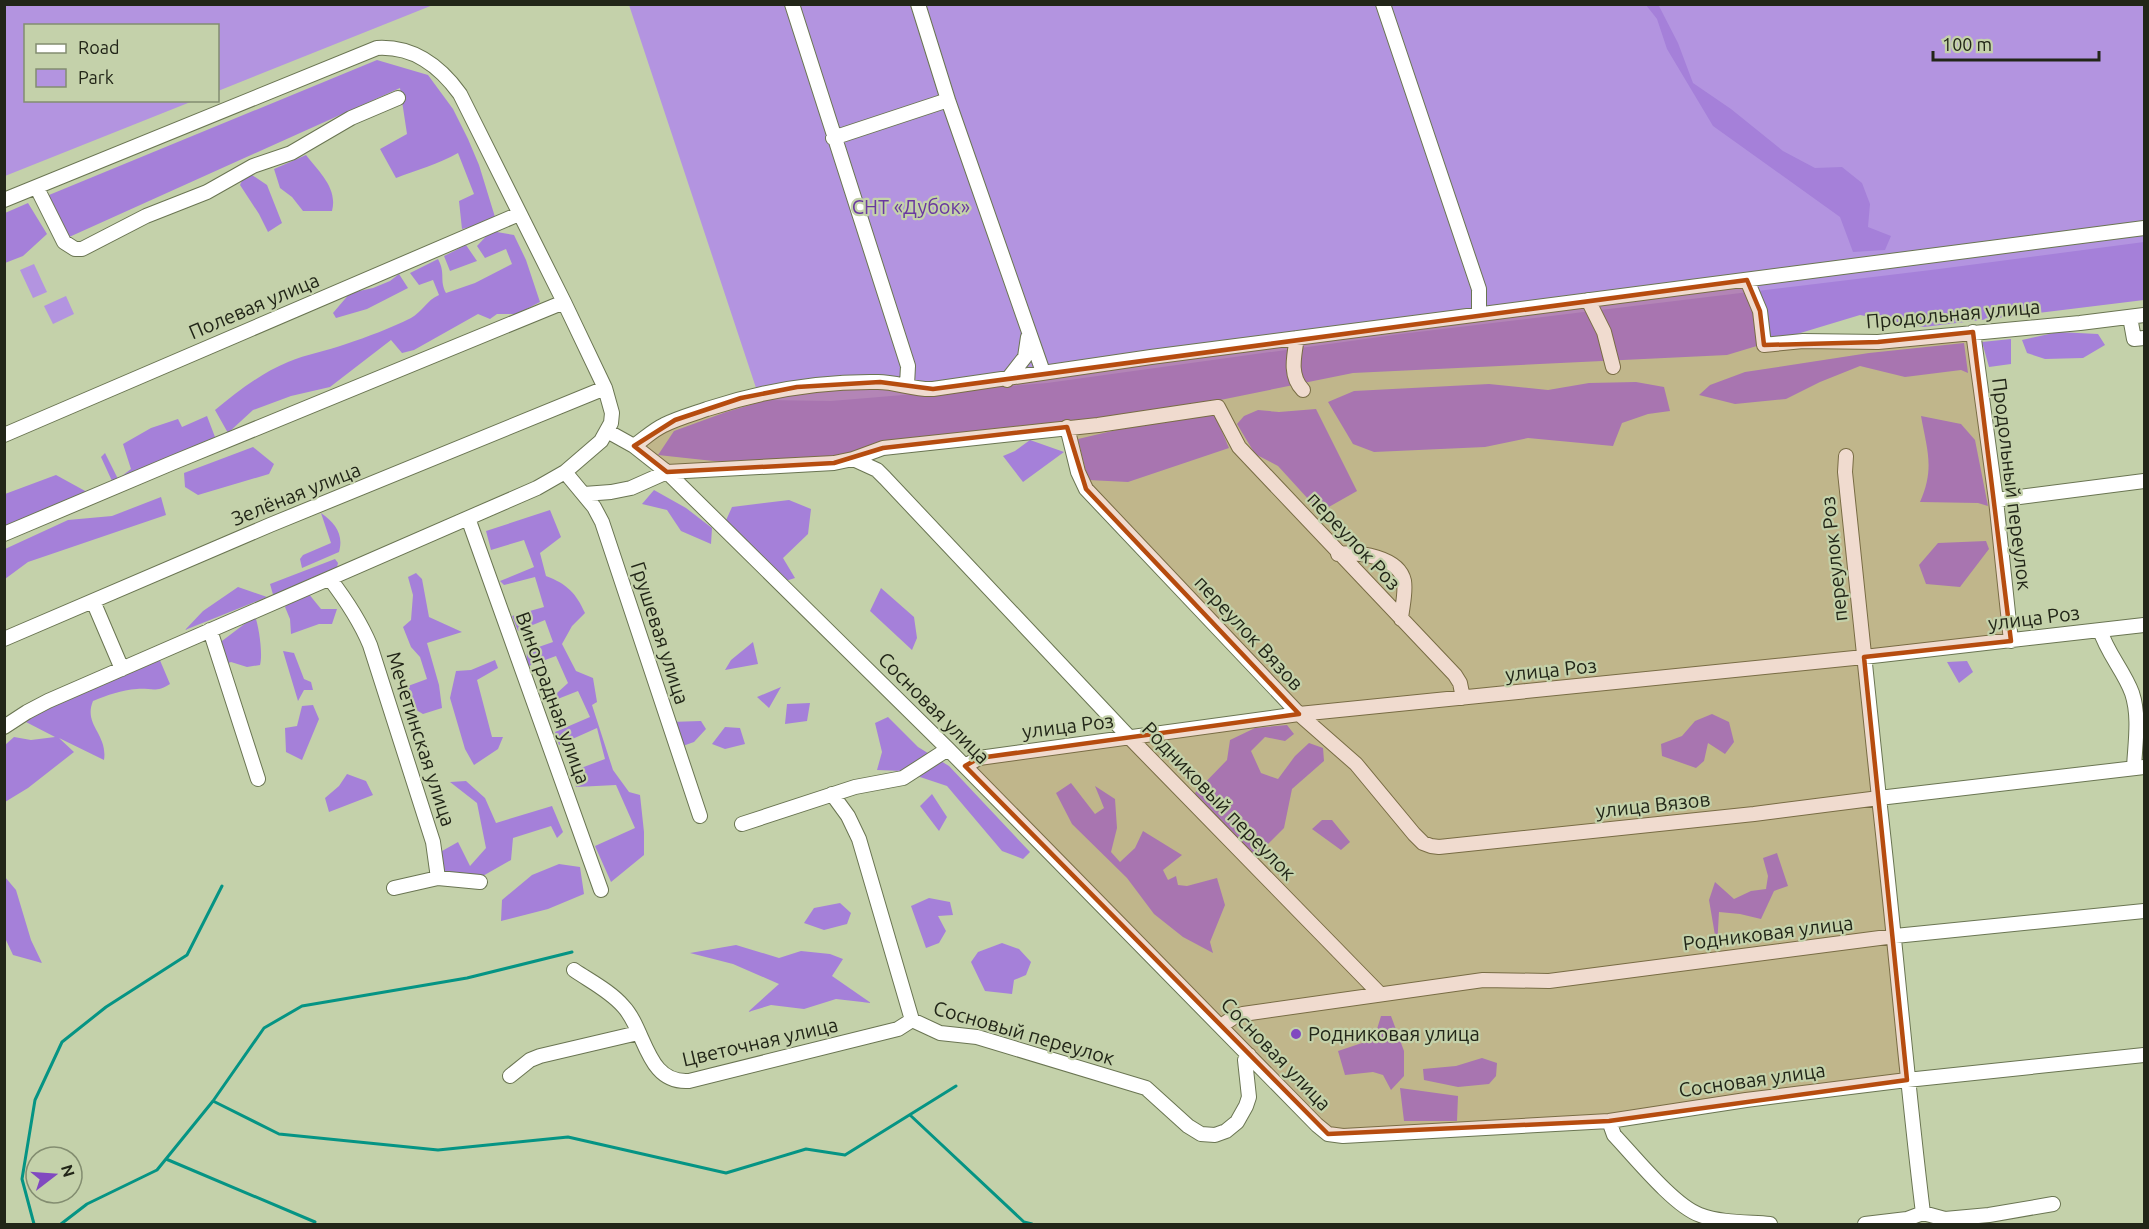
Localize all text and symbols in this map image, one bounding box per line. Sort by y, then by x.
legend [24,24,219,102]
scale bar [1933,24,2100,62]
text: 100 m [1942,34,1992,54]
text: Road [78,37,120,57]
text: Park [78,67,114,87]
park label: СНТ «Дубок» [852,195,970,218]
street label: Полевая улица [185,268,323,343]
street label: Продольная улица [1865,294,2041,333]
street label: Продольный переулок [1988,376,2037,592]
street label: Зелёная улица [228,457,364,530]
street label: переулок Роз [1303,487,1406,594]
street label: переулок Роз [1815,495,1852,623]
street label: Грушевая улица [627,559,694,707]
street label: переулок Вязов [1190,570,1308,695]
street label: улица Роз [1987,600,2081,635]
street label: Виноградная улица [512,609,595,787]
street label: Сосновая улица [874,647,995,768]
street label: Мечетинская улица [382,649,461,829]
street label: улица Роз [1504,653,1598,686]
street label: улица Роз [1021,708,1115,743]
street label: Родниковый переулок [1138,717,1301,884]
street label: улица Вязов [1595,787,1711,822]
street label: Родниковая улица [1681,911,1855,954]
street label: Сосновая улица [1217,992,1336,1115]
street label: Сосновый переулок [931,996,1117,1069]
street label: Цветочная улица [680,1012,840,1071]
place label: Родниковая улица [1308,1022,1480,1045]
marker: Родниковая улица [1289,1027,1303,1041]
street label: Сосновая улица [1677,1058,1827,1101]
north arrow [24,1145,84,1205]
text: N [58,1162,79,1179]

